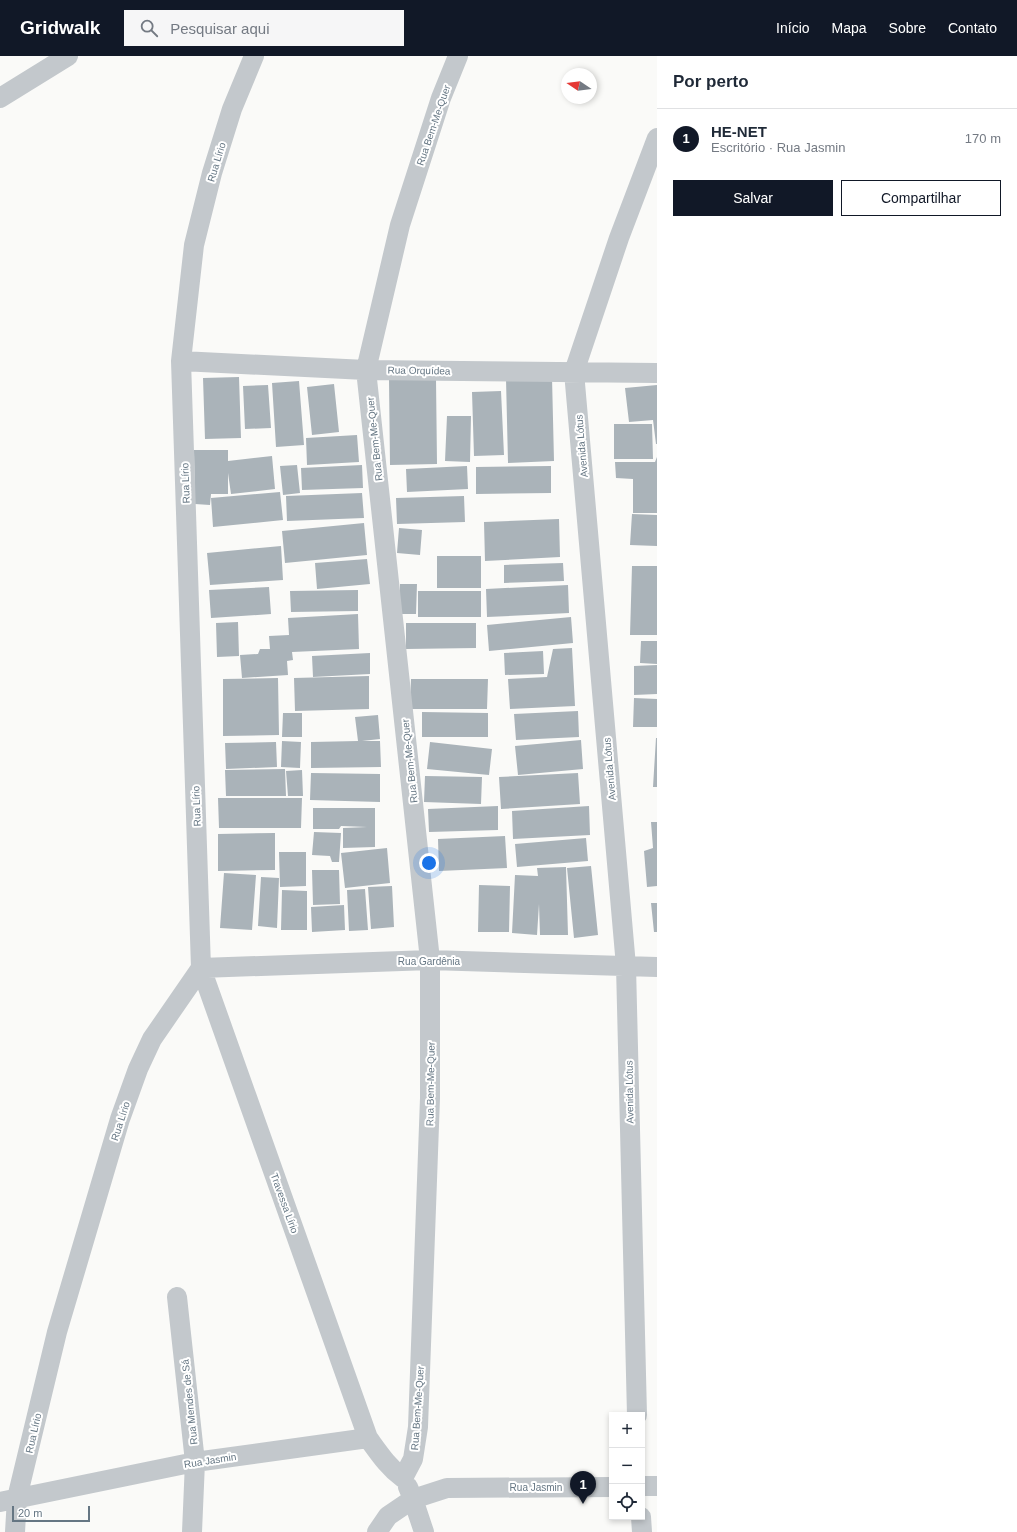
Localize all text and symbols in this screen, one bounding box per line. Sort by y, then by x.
search box [124,10,404,46]
text: Gridwalk [20,17,100,38]
icon: search [138,17,160,39]
text: Pesquisar aqui [170,20,269,37]
text: Início [776,20,810,36]
text: Mapa [832,20,867,36]
text: Sobre [889,20,926,36]
text: Contato [948,20,997,36]
north arrow [561,68,597,104]
text: Por perto [673,72,749,91]
street label: Rua Bem-Me-Quer [415,83,453,167]
text: HE-NET [711,123,767,140]
text: 1 [682,131,690,146]
text: 170 m [965,131,1001,146]
text: Escritório · Rua Jasmin [711,140,845,155]
street label: Rua Lírio [205,141,228,183]
button: Salvar [673,180,833,216]
button: Compartilhar [841,180,1001,216]
street label: Rua Orquídea [387,364,451,377]
street label: Rua Bem-Me-Quer [365,396,384,482]
street label: Avenida Lótus [573,414,590,478]
street label: Rua Lírio [179,462,192,503]
street label: Rua Bem-Me-Quer [400,718,419,804]
street label: Avenida Lótus [601,737,618,801]
street label: Rua Lírio [190,785,203,826]
your location [419,853,439,873]
street label: Rua Gardênia [398,956,461,967]
street label: Rua Bem-Me-Quer [424,1041,437,1126]
street label: Avenida Lótus [623,1060,636,1124]
street label: Rua Lírio [109,1100,132,1142]
street label: Travessa Lírio [269,1172,301,1235]
street label: Rua Mendes de Sá [180,1358,199,1445]
street label: Rua Bem-Me-Quer [409,1365,426,1451]
street label: Rua Lírio [24,1412,44,1454]
map controls [609,1412,645,1520]
button: + [609,1412,645,1448]
button: − [609,1448,645,1484]
street label: Rua Jasmin [183,1451,237,1470]
pin: 1 [570,1471,596,1504]
street label: Rua Jasmin [510,1482,562,1493]
button: locate [609,1484,645,1520]
scale bar [12,1504,90,1523]
text: 20 m [18,1507,42,1519]

